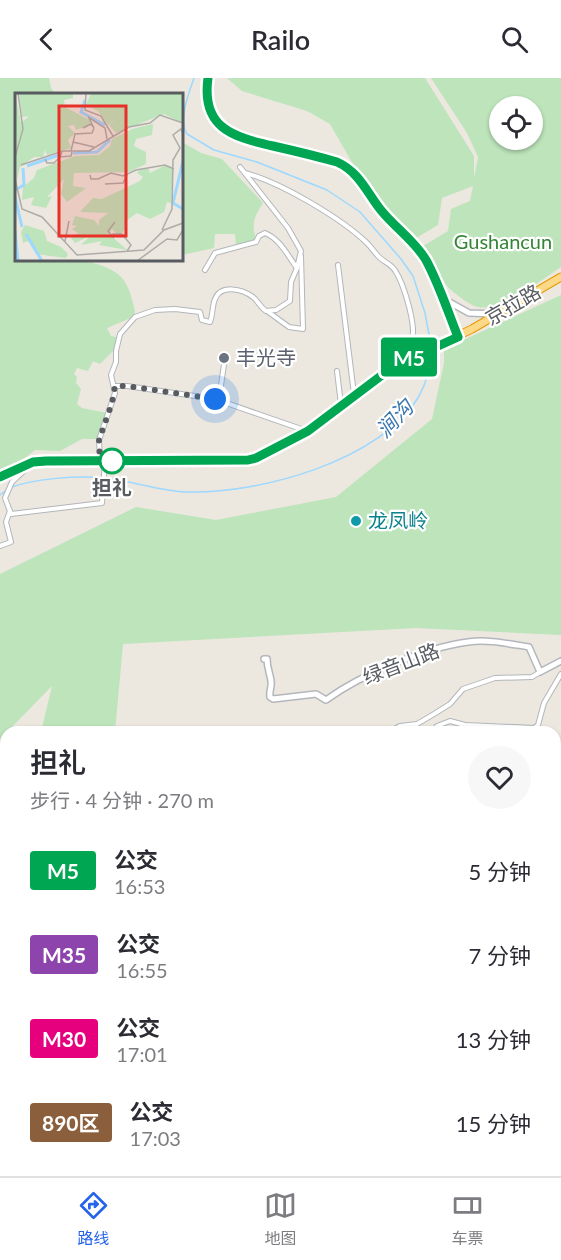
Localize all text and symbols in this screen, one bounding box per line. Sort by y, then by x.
icon: back [30,23,63,56]
text: Railo [251,23,310,56]
icon: search [498,23,531,56]
inset map [15,93,183,261]
map controls [489,96,543,150]
button: locate [489,96,543,150]
park label: Gushancun [454,229,552,253]
street label: 京拉路 [481,279,544,330]
line badge: M5 [382,338,436,376]
place label: 丰光寺 [236,345,296,369]
text: M5 [393,345,425,370]
marker: 丰光寺 [217,351,231,365]
your location [200,384,230,414]
water label: 涧沟 [370,393,419,442]
marker: 担礼 [99,448,125,474]
place label: 担礼 [92,475,132,499]
place label: 龙凤岭 [368,508,428,532]
marker: 龙凤岭 [349,514,363,528]
street label: 绿音山路 [359,638,442,689]
text: 担礼 [30,745,86,779]
button: heart [468,746,531,809]
text: 步行 · 4 分钟 · 270 m [30,788,214,812]
text: 公交 [114,846,158,873]
text: M5 [47,858,79,883]
text: 5 分钟 [469,858,531,885]
text: 16:53 [114,874,165,898]
text: 公交 [116,930,160,957]
text: M35 [42,942,86,967]
text: 7 分钟 [469,942,531,969]
text: 16:55 [116,958,168,982]
text: 公交 [116,1014,160,1041]
text: M30 [42,1026,86,1051]
text: 13 分钟 [456,1026,531,1053]
text: 17:01 [116,1042,168,1066]
text: 公交 [130,1098,174,1125]
text: 890区 [42,1110,100,1135]
text: 15 分钟 [456,1110,531,1137]
text: 17:03 [130,1126,181,1150]
tab: 路线 [77,1189,110,1249]
tab: 地图 [264,1189,297,1249]
tab: 车票 [451,1189,484,1249]

